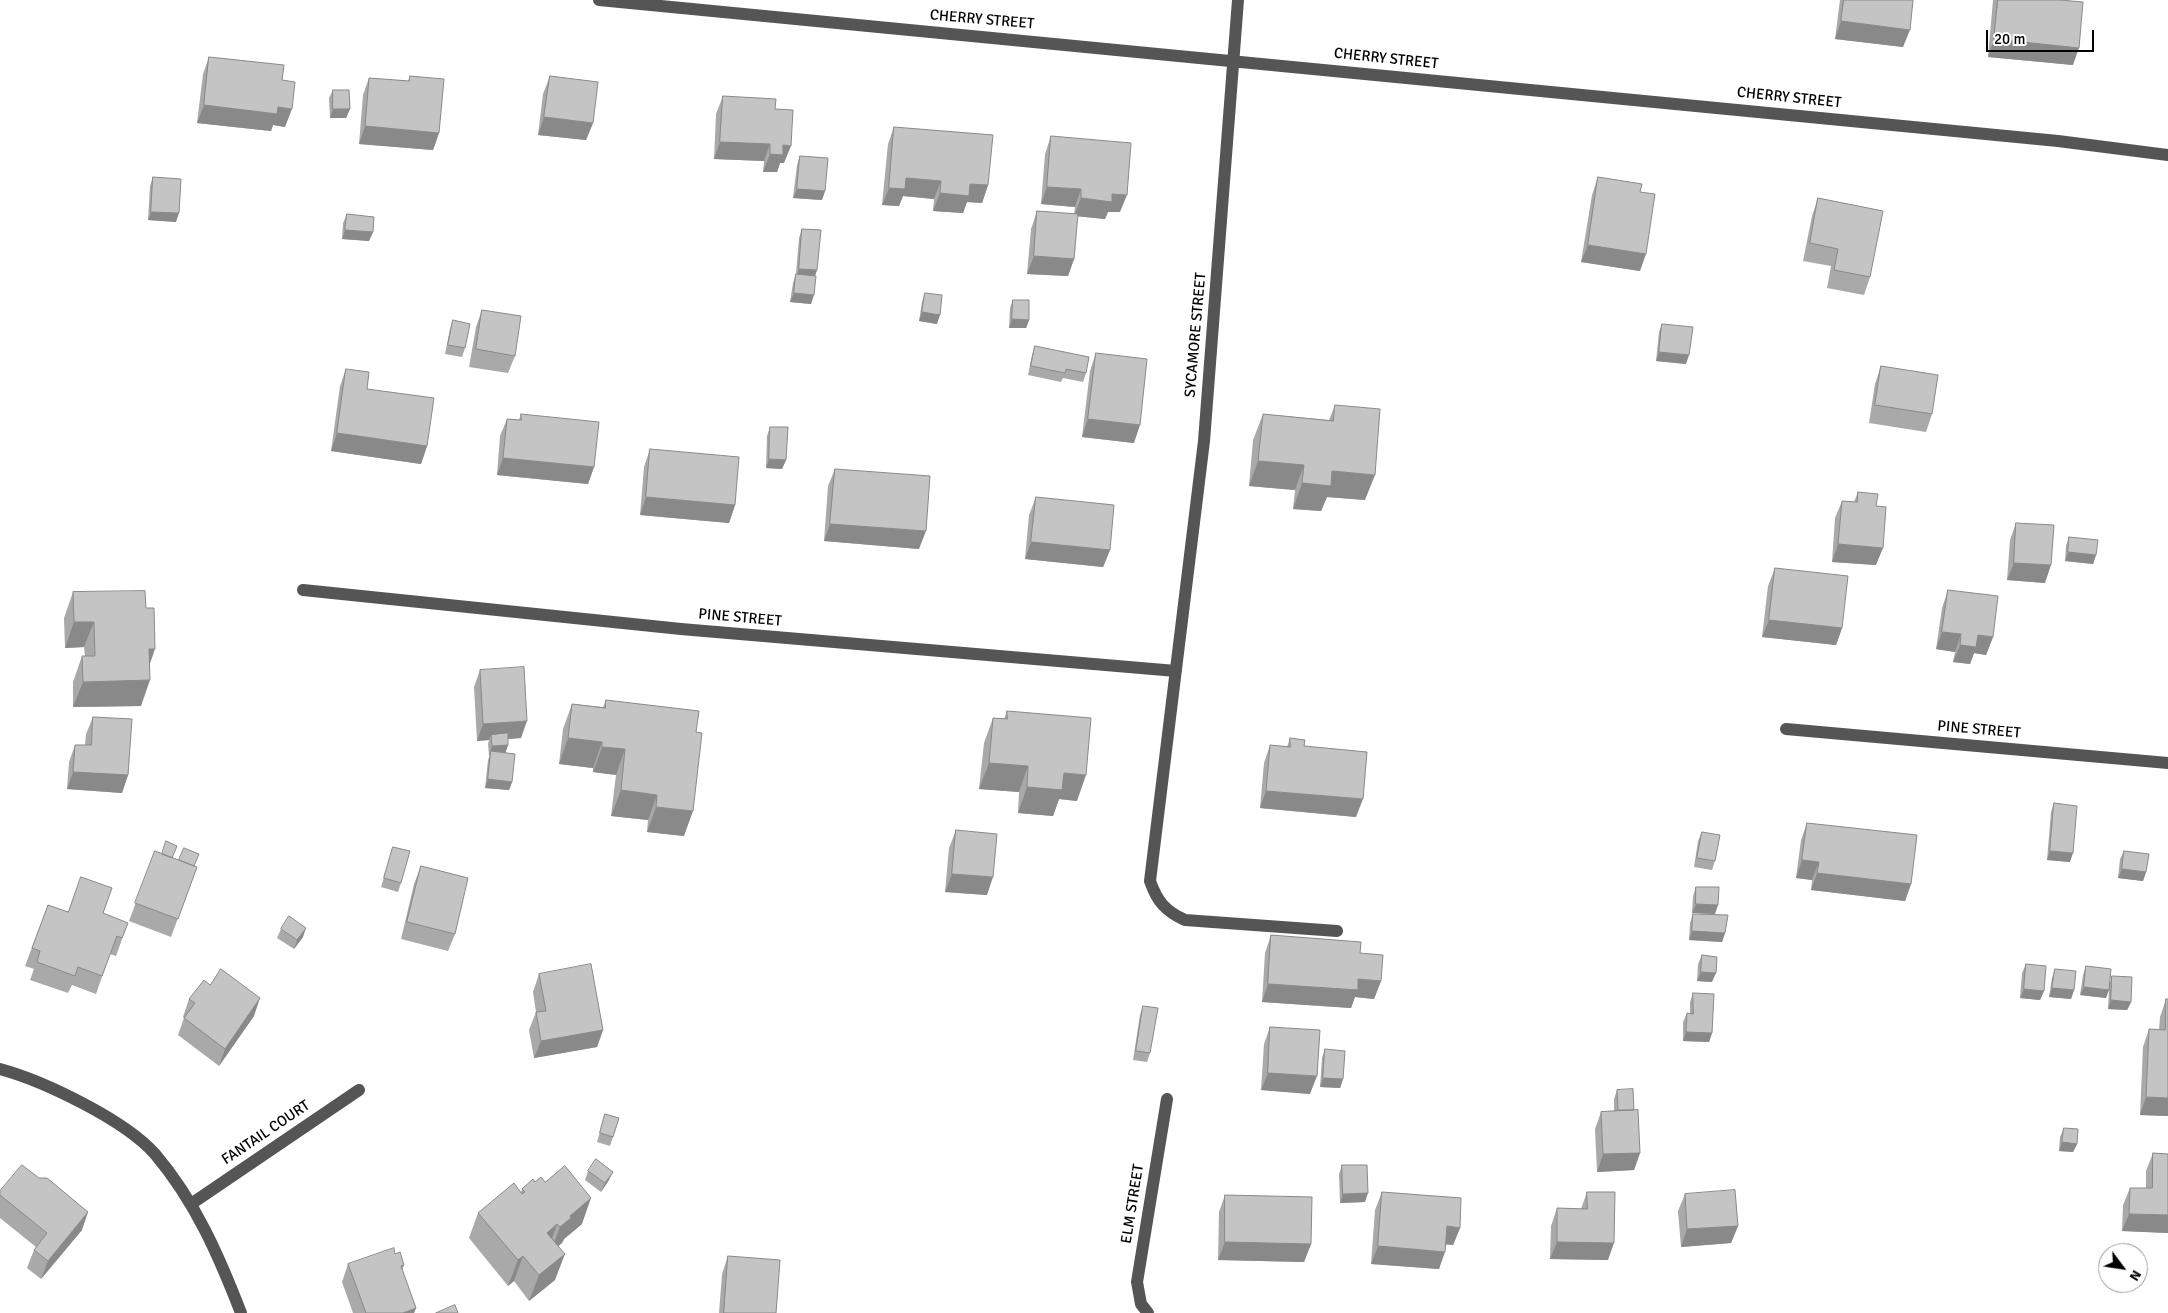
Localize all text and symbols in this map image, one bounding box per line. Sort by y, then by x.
street label: CHERRY STREET [929,6,1035,34]
scale bar [1988,20,2096,52]
text: 20 m [1994,30,2025,48]
street label: CHERRY STREET [1333,45,1439,73]
street label: CHERRY STREET [1736,84,1842,112]
street label: SYCAMORE STREET [1182,272,1210,398]
street label: PINE STREET [698,605,782,631]
street label: PINE STREET [1937,717,2021,743]
street label: FANTAIL COURT [219,1097,313,1169]
street label: ELM STREET [1118,1163,1148,1245]
north arrow [2098,1243,2148,1293]
text: N [2126,1267,2145,1284]

